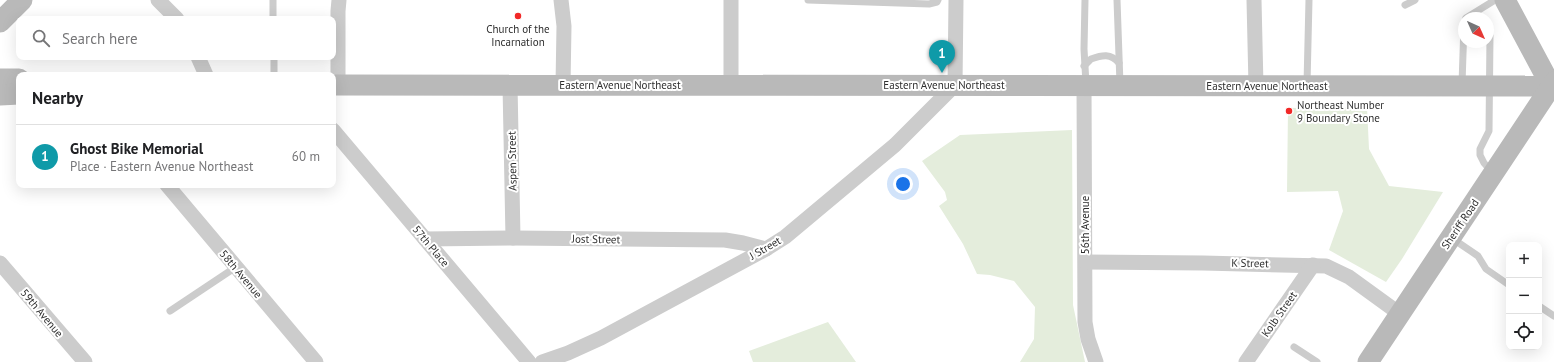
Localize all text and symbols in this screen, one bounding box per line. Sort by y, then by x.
marker: Church of the Incarnation [513,11,523,21]
north arrow [1458,12,1494,48]
search box [16,16,336,60]
place label: Church of the Incarnation [486,22,550,49]
icon: search [30,27,52,49]
text: Search here [62,29,138,48]
pin: 1 [929,40,955,73]
street label: Eastern Avenue Northeast [559,78,681,92]
street label: Eastern Avenue Northeast [883,78,1005,92]
street label: Eastern Avenue Northeast [1206,79,1328,93]
text: Nearby [32,87,83,109]
place label: Northeast Number 9 Boundary Stone [1297,98,1384,125]
marker: Northeast Number 9 Boundary Stone [1284,106,1294,116]
street label: Aspen Street [504,131,520,191]
text: Ghost Bike Memorial [70,139,203,158]
text: 1 [41,148,49,165]
text: 60 m [292,148,320,165]
text: Place · Eastern Avenue Northeast [70,158,253,175]
your location [893,174,913,194]
street label: 56th Avenue [1078,195,1092,254]
street label: Sheriff Road [1438,196,1482,252]
street label: 57th Place [410,223,453,270]
street label: Jost Street [571,232,621,246]
street label: J Street [746,233,784,263]
map controls [1506,242,1542,350]
button: + [1506,242,1542,278]
street label: 58th Avenue [217,247,265,301]
street label: K Street [1231,256,1269,270]
button: − [1506,278,1542,314]
street label: 59th Avenue [18,286,66,340]
street label: Kolb Street [1258,288,1300,339]
button: locate [1506,314,1542,350]

